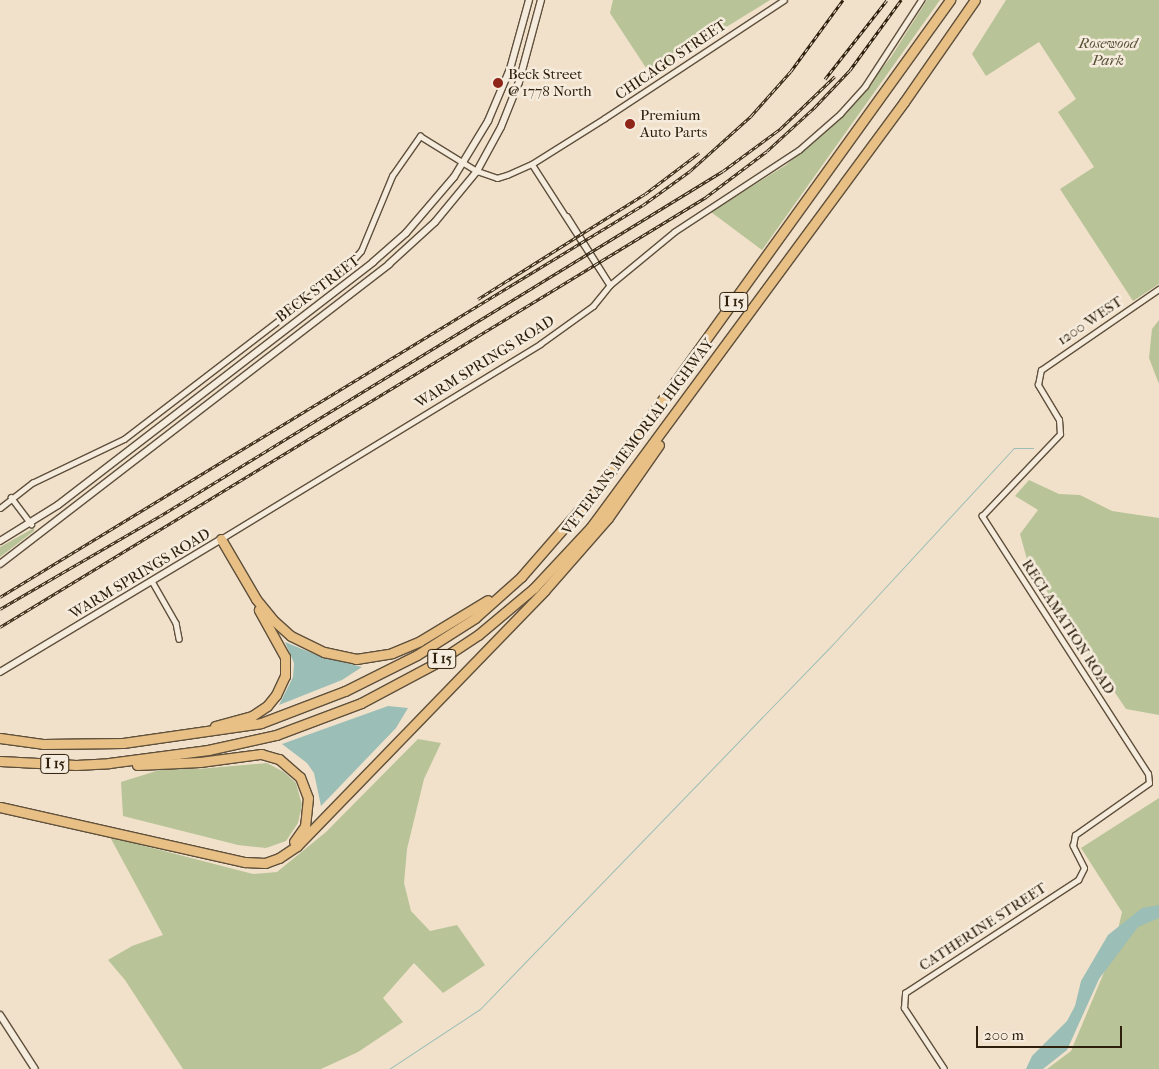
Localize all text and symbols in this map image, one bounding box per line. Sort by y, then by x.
street label: CHICAGO STREET [612,16,730,104]
park label: Rosewood Park [1079,34,1137,69]
place label: Beck Street @ 1778 North [508,65,592,100]
marker: Beck Street @ 1778 North [492,77,504,89]
place label: Premium Auto Parts [640,106,707,141]
marker: Premium Auto Parts [624,118,636,130]
street label: BECK STREET [273,252,363,326]
road number: I 15 [719,290,749,314]
street label: 1200 WEST [1054,293,1126,349]
street label: WARM SPRINGS ROAD [412,312,558,412]
street label: VETERANS MEMORIAL HIGHWAY [558,335,718,539]
street label: WARM SPRINGS ROAD [66,525,214,623]
street label: RECLAMATION ROAD [1018,556,1118,698]
road number: I 15 [427,648,457,671]
road number: I 15 [40,752,70,776]
street label: CATHERINE STREET [916,879,1050,975]
scale bar [979,1016,1125,1048]
text: 200 m [984,1026,1024,1044]

